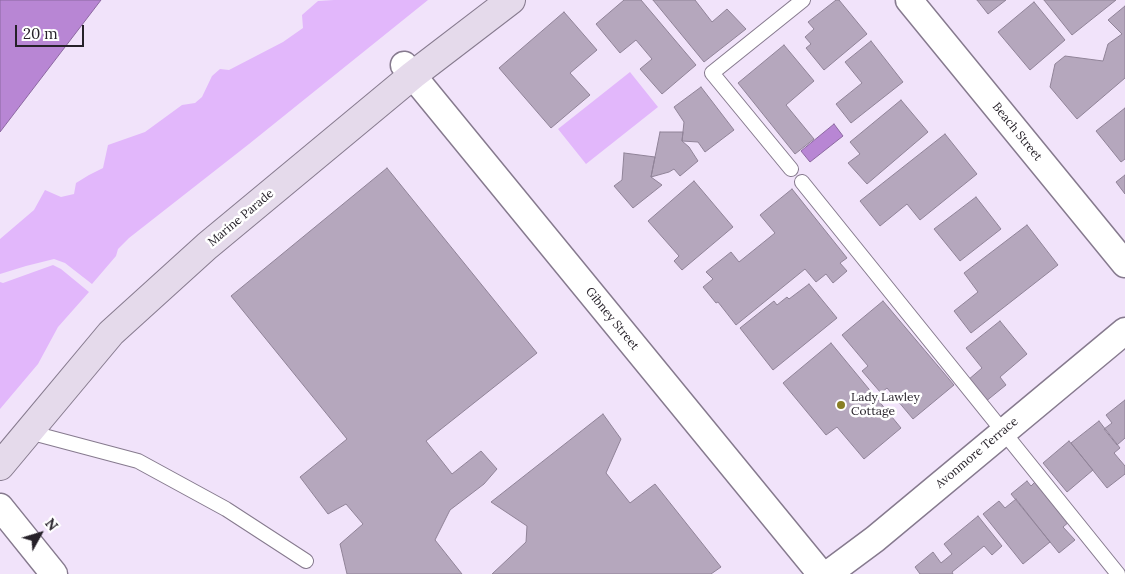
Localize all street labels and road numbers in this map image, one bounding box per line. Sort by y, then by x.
street label: Beach Street [989,100,1045,164]
street label: Marine Parade [205,186,277,250]
street label: Gibney Street [582,285,642,353]
street label: Avonmore Terrace [933,414,1021,492]

